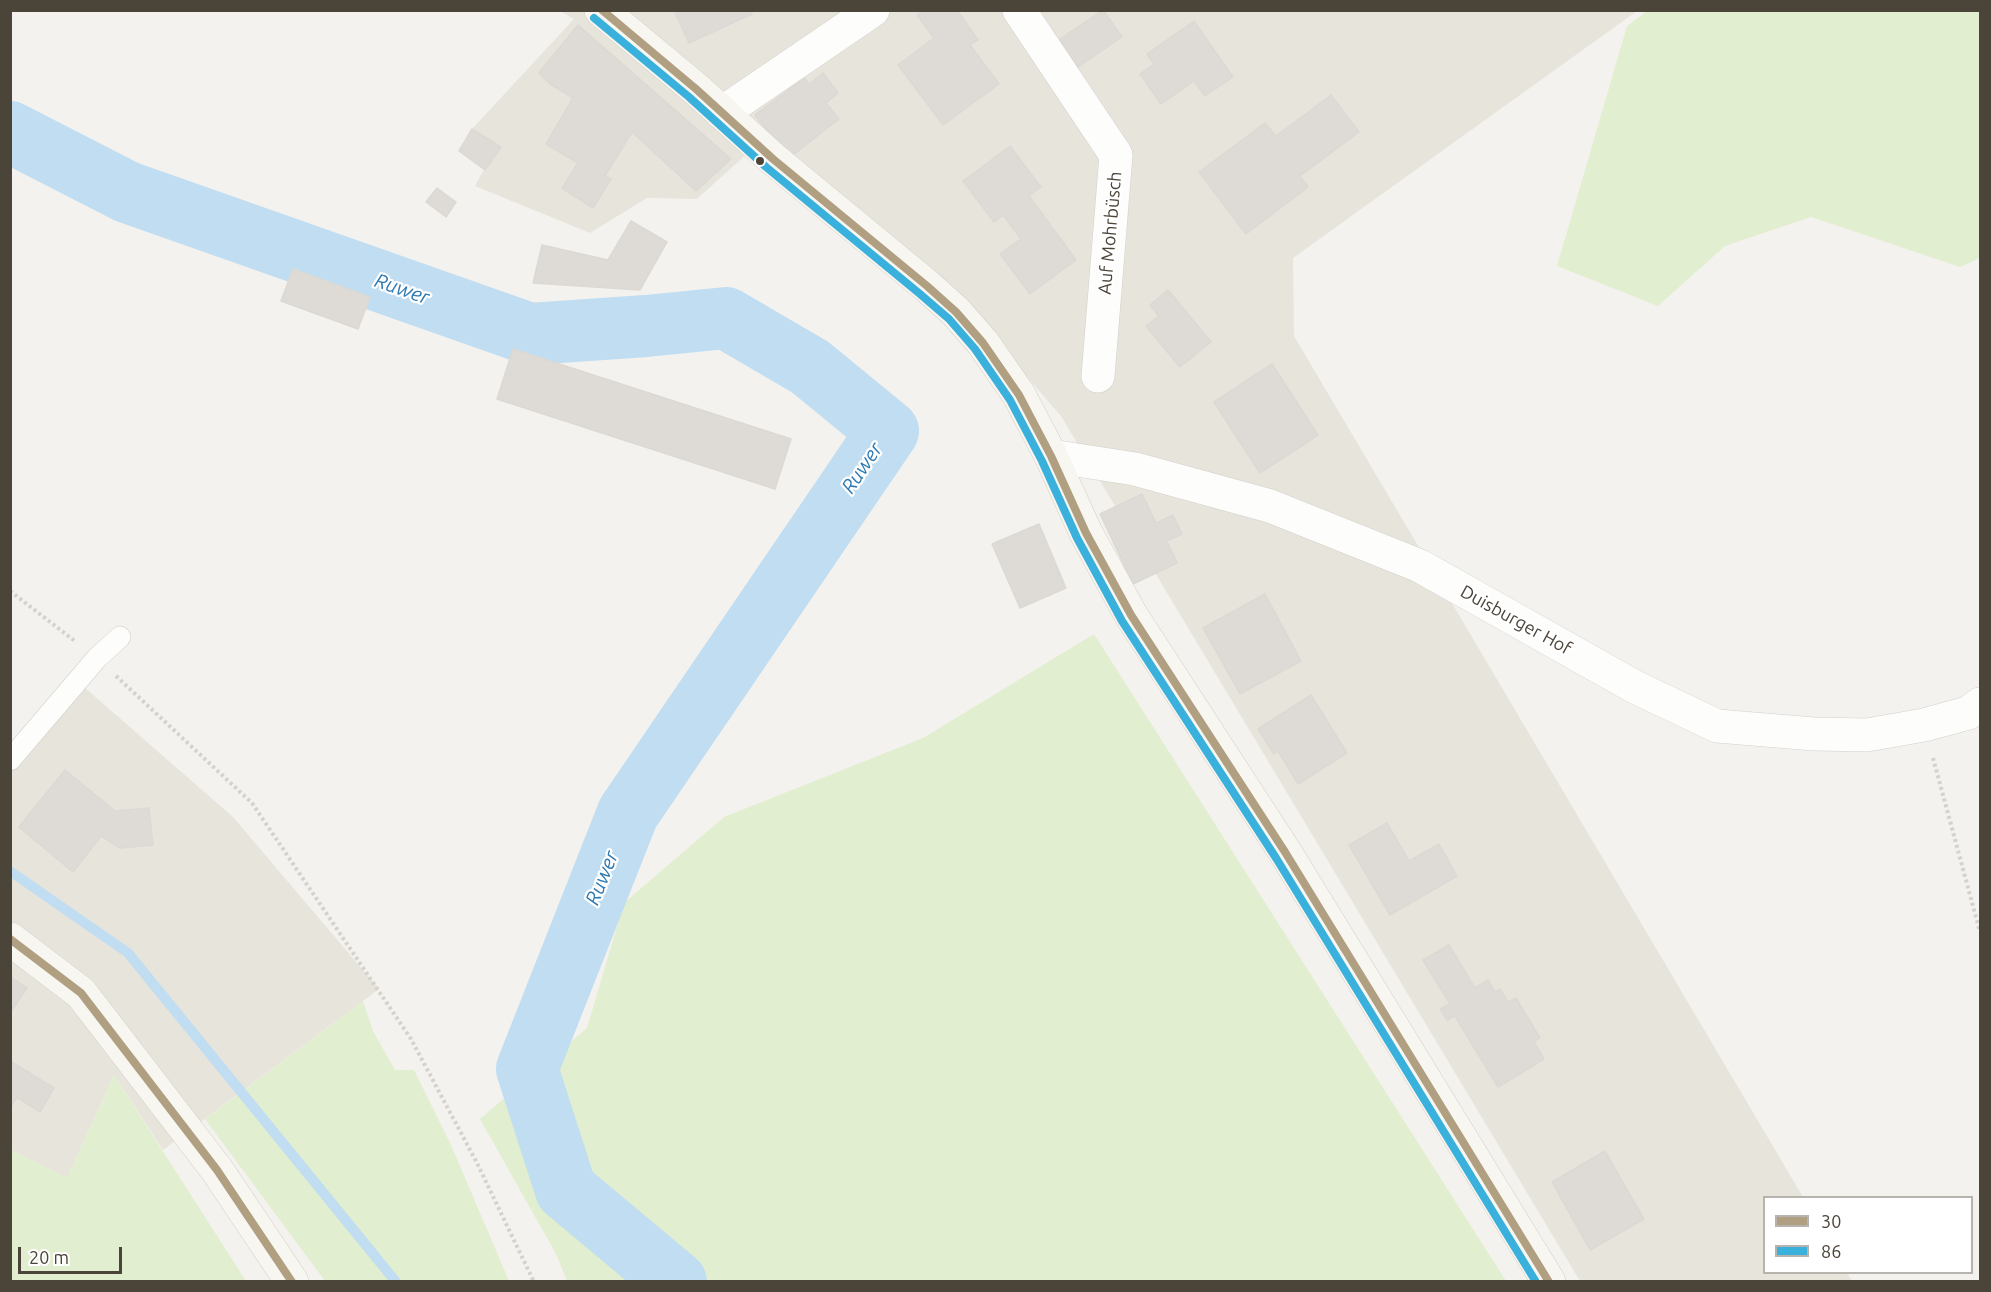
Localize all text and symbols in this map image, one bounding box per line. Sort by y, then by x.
unlabelled marker [754,155,766,167]
street label: Auf Mohrbüsch [1094,171,1126,295]
water label: Ruwer [371,268,433,310]
water label: Ruwer [836,438,888,498]
street label: Duisburger Hof [1457,581,1575,659]
water label: Ruwer [580,847,624,909]
legend [1763,1196,1973,1274]
text: 30 [1821,1211,1841,1231]
scale bar [21,1235,124,1273]
text: 86 [1821,1241,1841,1261]
text: 20 m [29,1247,69,1267]

